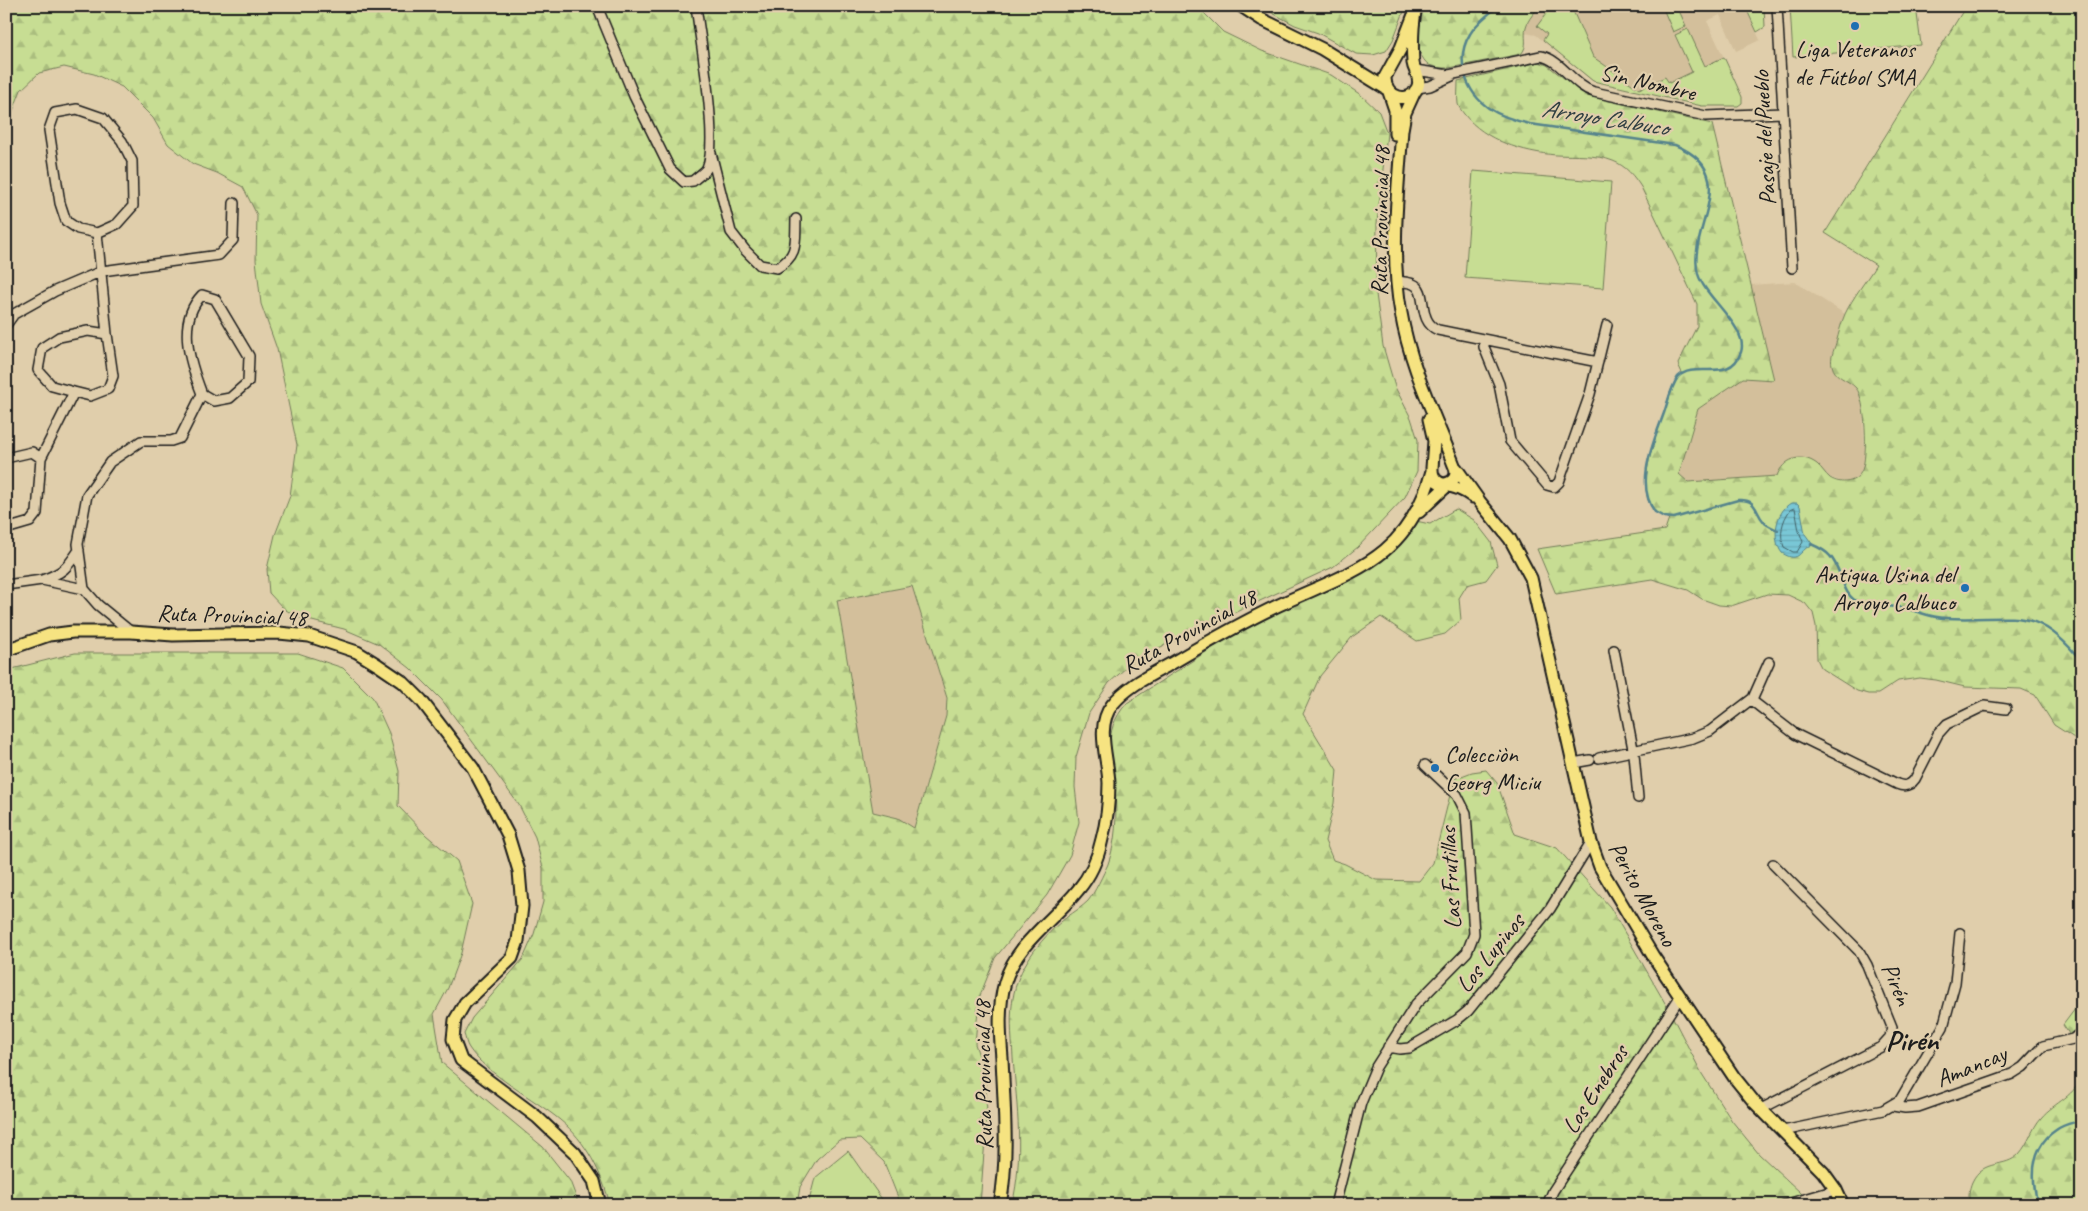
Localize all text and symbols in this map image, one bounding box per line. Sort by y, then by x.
marker: Liga Veteranos de Fútbol SMA [1849,20,1861,32]
place label: Liga Veteranos de Fútbol SMA [1795,34,1916,92]
street label: Sin Nombre [1597,56,1701,108]
street label: Pasaje del Pueblo [1745,68,1783,206]
water label: Arroyo Calbuco [1540,92,1674,144]
street label: Ruta Provincial 48 [1364,144,1396,296]
place label: Antigua Usina del Arroyo Calbuco [1815,559,1959,617]
street label: Ruta Provincial 48 [1116,580,1264,680]
marker: Antigua Usina del Arroyo Calbuco [1959,582,1971,594]
street label: Ruta Provincial 48 [157,597,310,633]
place label: Colecciòn Georg Miciu [1445,739,1542,797]
marker: Colecciòn Georg Miciu [1429,762,1441,774]
street label: Las Frutillas [1432,824,1468,930]
street label: Perito Moreno [1602,836,1685,953]
street label: Los Lupinos [1449,905,1533,999]
street label: Pirén [1875,958,1920,1011]
street label: Ruta Provincial 48 [967,998,999,1150]
district label: Pirén [1886,1022,1940,1059]
street label: Los Enebros [1555,1037,1636,1139]
street label: Amancay [1931,1038,2012,1094]

